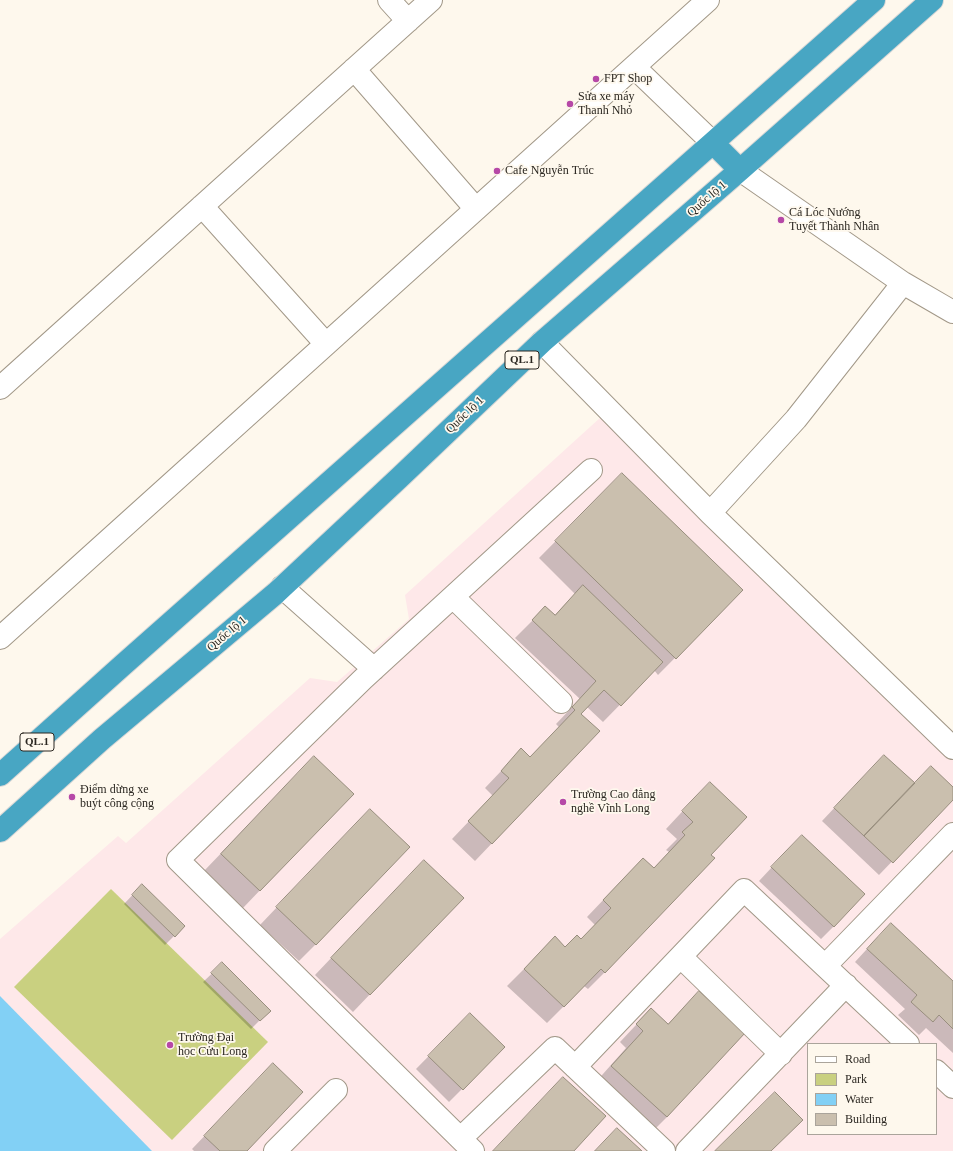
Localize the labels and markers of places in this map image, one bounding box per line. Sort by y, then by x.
place label: FPT Shop [604,72,652,86]
marker: FPT Shop [591,74,601,84]
place label: Sửa xe máy Thanh Nhỏ [578,90,634,118]
marker: Sửa xe máy Thanh Nhỏ [565,99,575,109]
place label: Cafe Nguyễn Trúc [505,164,594,178]
marker: Cafe Nguyễn Trúc [492,166,502,176]
place label: Cá Lóc Nướng Tuyết Thành Nhân [789,206,879,234]
marker: Cá Lóc Nướng Tuyết Thành Nhân [776,215,786,225]
place label: Điểm dừng xe buýt công cộng [80,783,154,811]
place label: Trường Cao đẳng nghề Vĩnh Long [571,788,655,816]
marker: Điểm dừng xe buýt công cộng [67,792,77,802]
marker: Trường Cao đẳng nghề Vĩnh Long [558,797,568,807]
place label: Trường Đại học Cửu Long [178,1031,247,1059]
marker: Trường Đại học Cửu Long [165,1040,175,1050]

